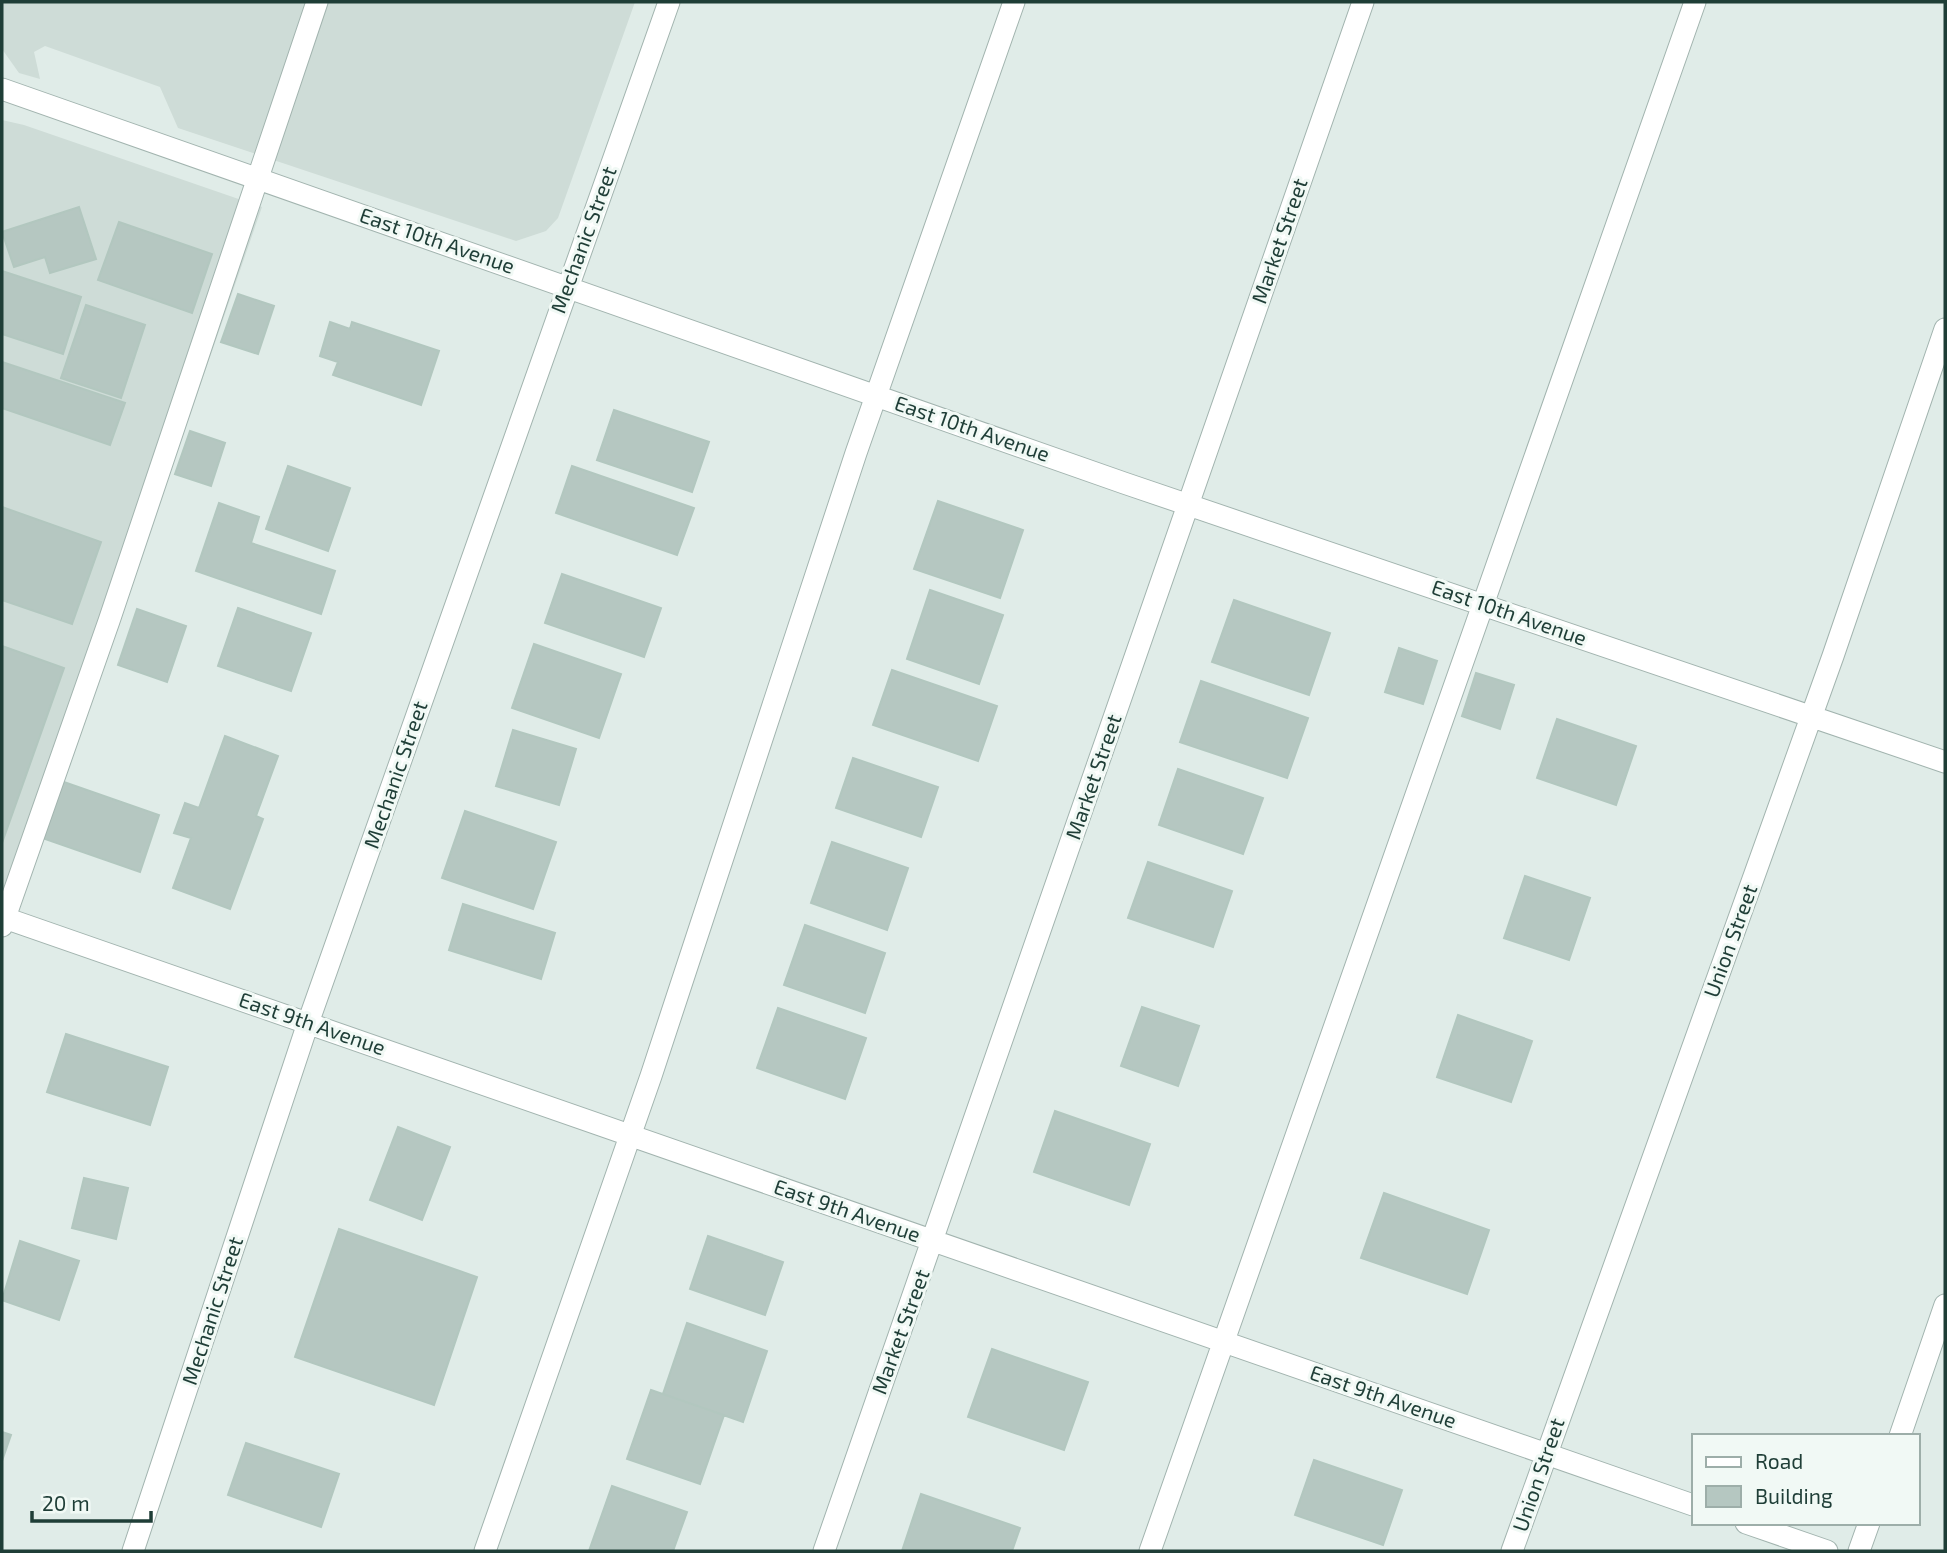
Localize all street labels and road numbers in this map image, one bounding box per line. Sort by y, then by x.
street label: Mechanic Street [544,163,621,316]
street label: Market Street [1245,174,1312,307]
street label: East 10th Avenue [357,201,518,278]
street label: East 10th Avenue [892,389,1053,466]
street label: East 10th Avenue [1429,573,1590,650]
street label: Mechanic Street [358,697,432,852]
street label: Market Street [1059,710,1126,843]
street label: Union Street [1698,880,1762,1000]
street label: East 9th Avenue [236,986,389,1059]
street label: East 9th Avenue [771,1173,924,1246]
street label: Mechanic Street [176,1233,247,1388]
street label: Market Street [865,1266,934,1397]
street label: East 9th Avenue [1307,1359,1460,1432]
street label: Union Street [1506,1414,1569,1535]

